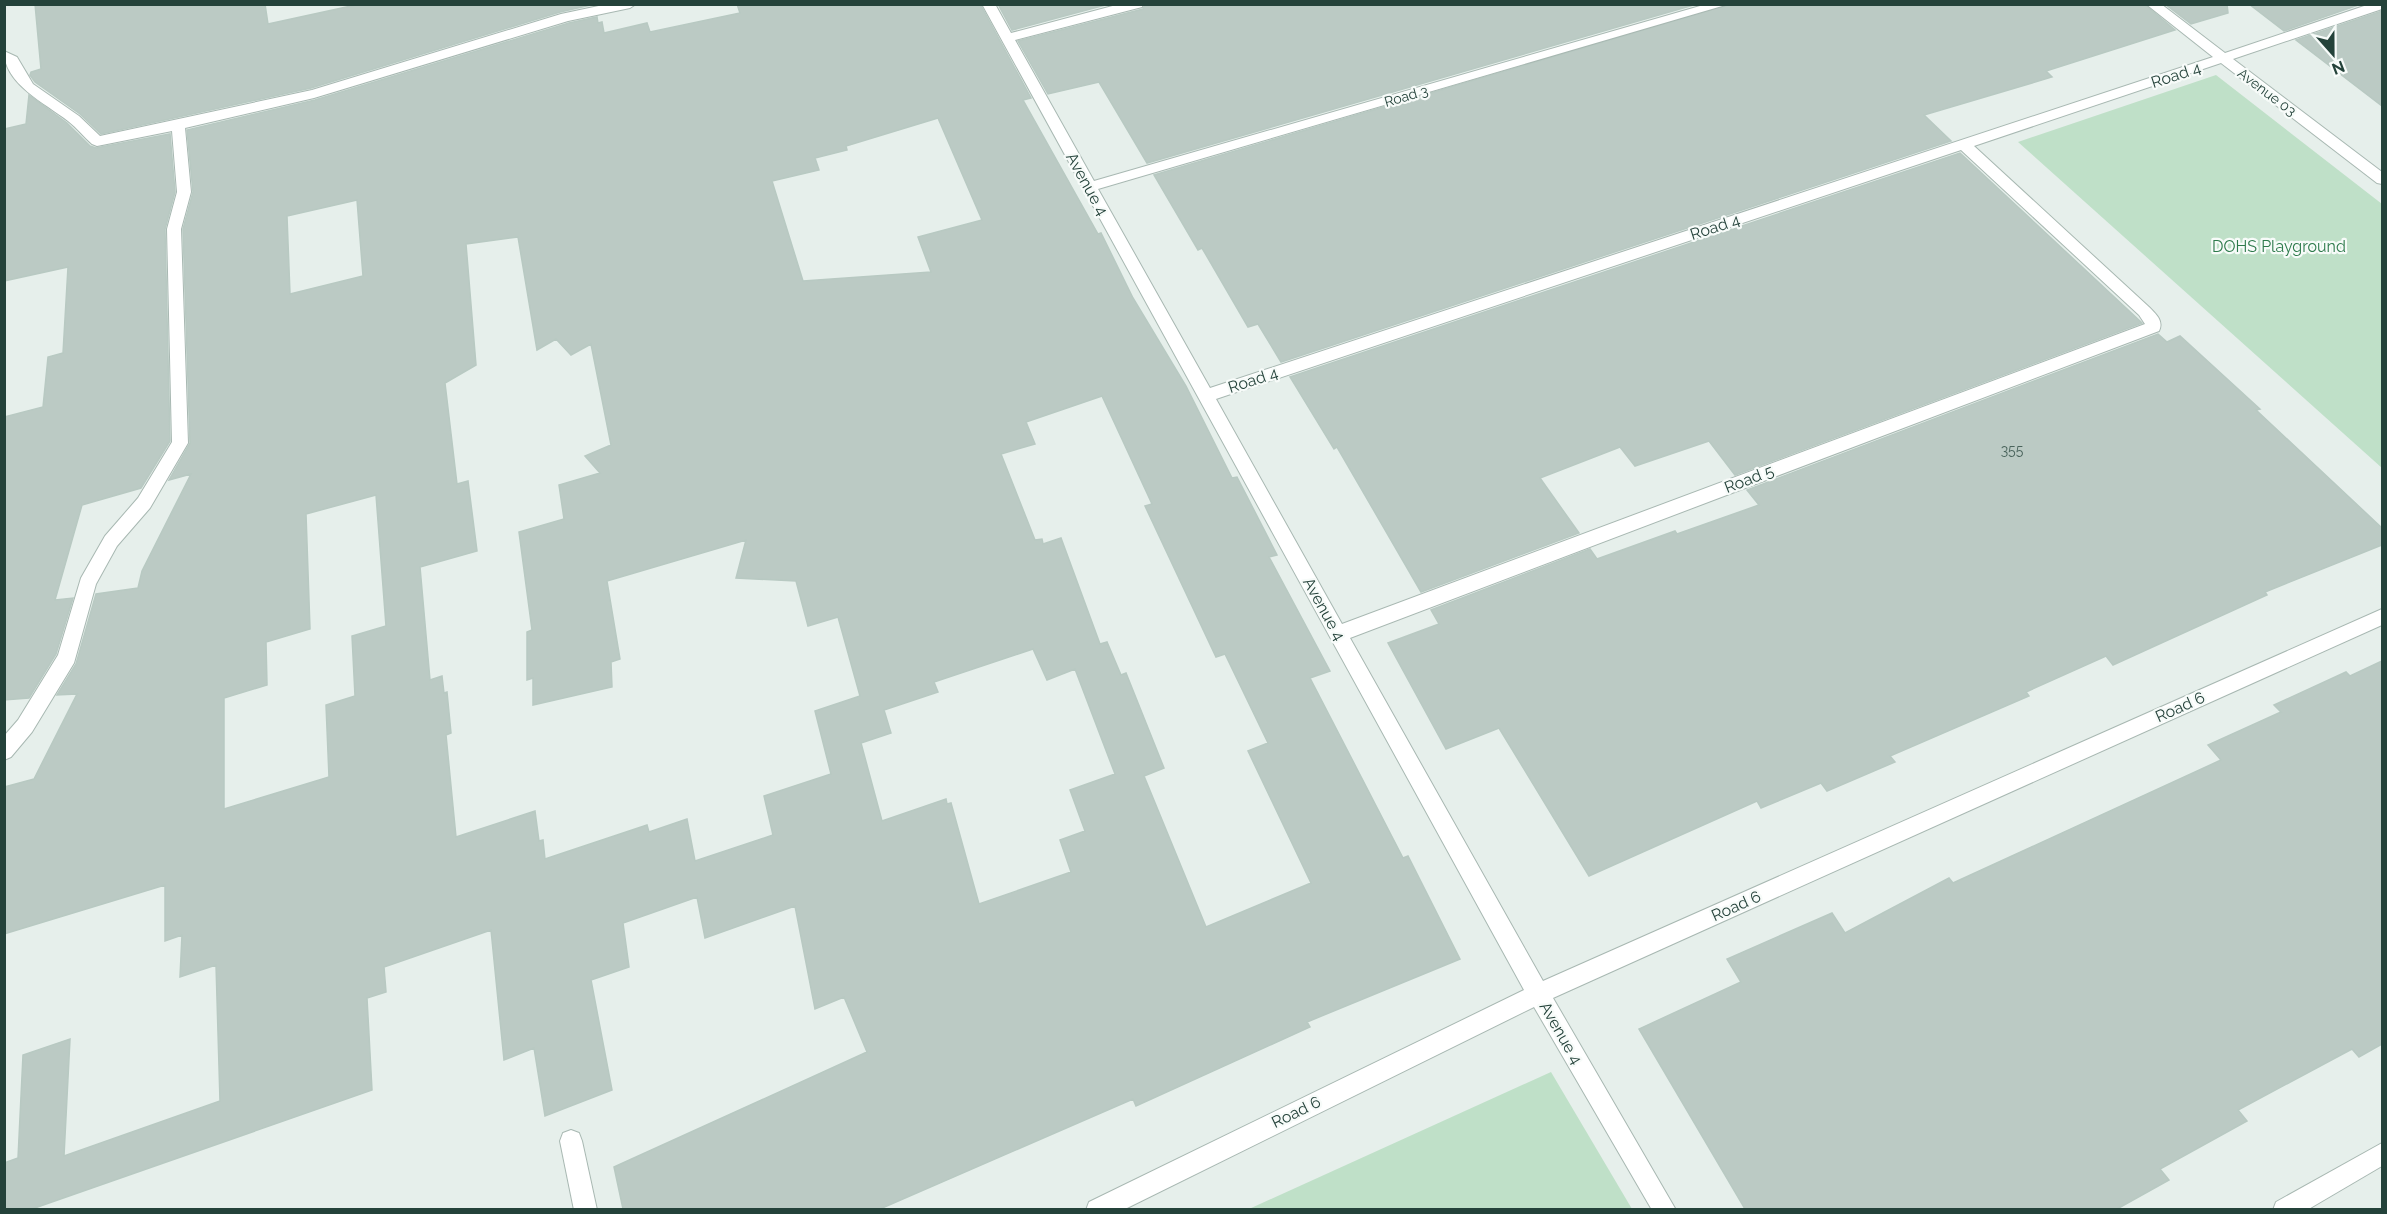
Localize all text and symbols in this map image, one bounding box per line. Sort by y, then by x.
north arrow [2303,24,2363,84]
text: N [2329,56,2347,79]
street label: Road 4 [2149,58,2204,92]
street label: Avenue 03 [2235,65,2299,119]
street label: Road 3 [1382,82,1430,110]
street label: Avenue 4 [1062,149,1112,219]
street label: Road 4 [1688,210,1743,244]
park label: DOHS Playground [2212,237,2346,256]
street label: Road 4 [1226,363,1281,397]
house number: 355 [2001,442,2024,458]
street label: Road 5 [1722,461,1777,497]
street label: Avenue 4 [1299,574,1349,644]
street label: Road 6 [2152,688,2208,726]
street label: Road 6 [1708,887,1764,925]
street label: Avenue 4 [1536,998,1587,1068]
street label: Road 6 [1268,1092,1324,1132]

